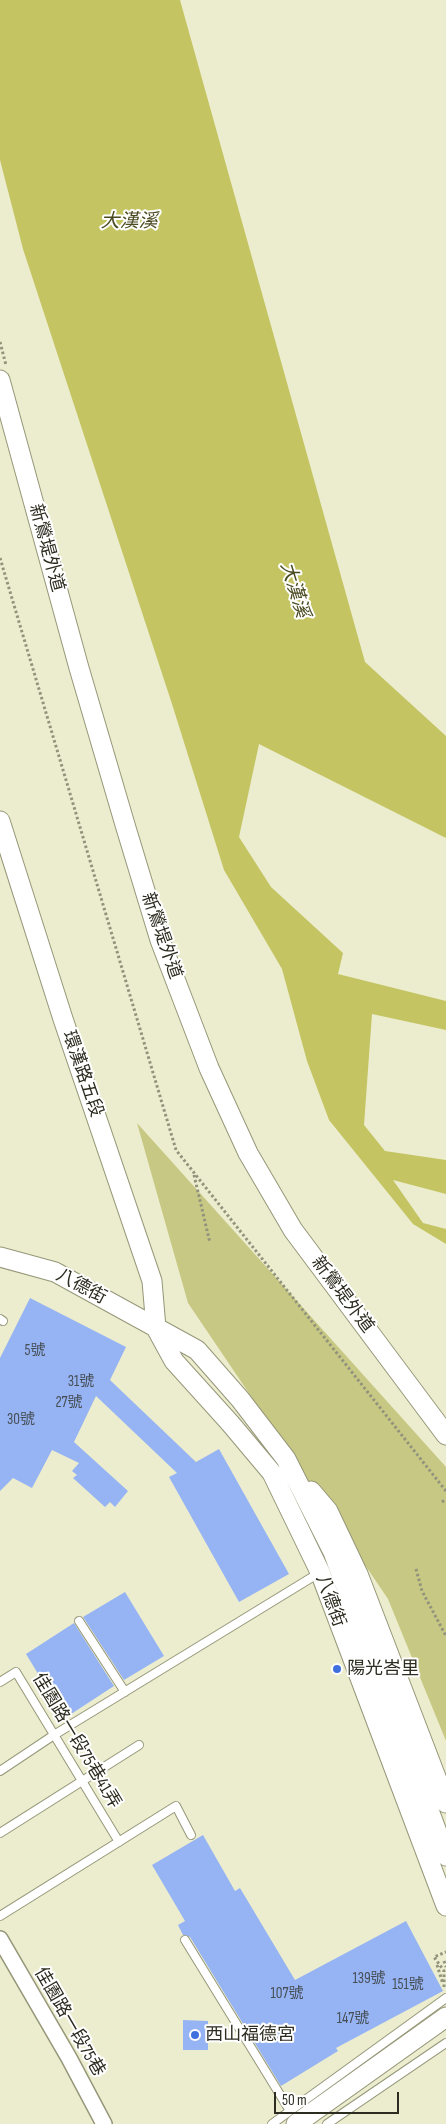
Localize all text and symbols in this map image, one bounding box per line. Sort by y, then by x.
water label: 大漢溪 [101,211,157,233]
street label: 新鶯堤外道 [24,502,68,594]
water label: 大漢溪 [275,559,313,621]
street label: 新鶯堤外道 [136,890,186,982]
street label: 環漢路五段 [57,1028,107,1120]
street label: 新鶯堤外道 [306,1253,378,1337]
street label: 八德街 [52,1265,110,1309]
house number: 5號 [24,1342,46,1360]
house number: 31號 [68,1373,94,1391]
house number: 27號 [55,1394,83,1412]
house number: 30號 [7,1411,35,1429]
street label: 八德街 [311,1572,349,1630]
place label: 陽光峇里 [347,1658,419,1680]
marker: 陽光峇里 [331,1663,343,1675]
street label: 佳園路一段75巷41弄 [27,1669,125,1813]
street label: 佳園路一段75巷 [29,1964,109,2080]
house number: 139號 [352,1970,386,1988]
house number: 151號 [392,1976,424,1994]
house number: 107號 [271,1985,303,2003]
house number: 147號 [337,2010,369,2028]
place label: 西山福德宮 [205,2024,295,2046]
marker: 西山福德宮 [189,2029,201,2041]
scale bar [276,2082,401,2114]
text: 50 m [282,2091,307,2110]

